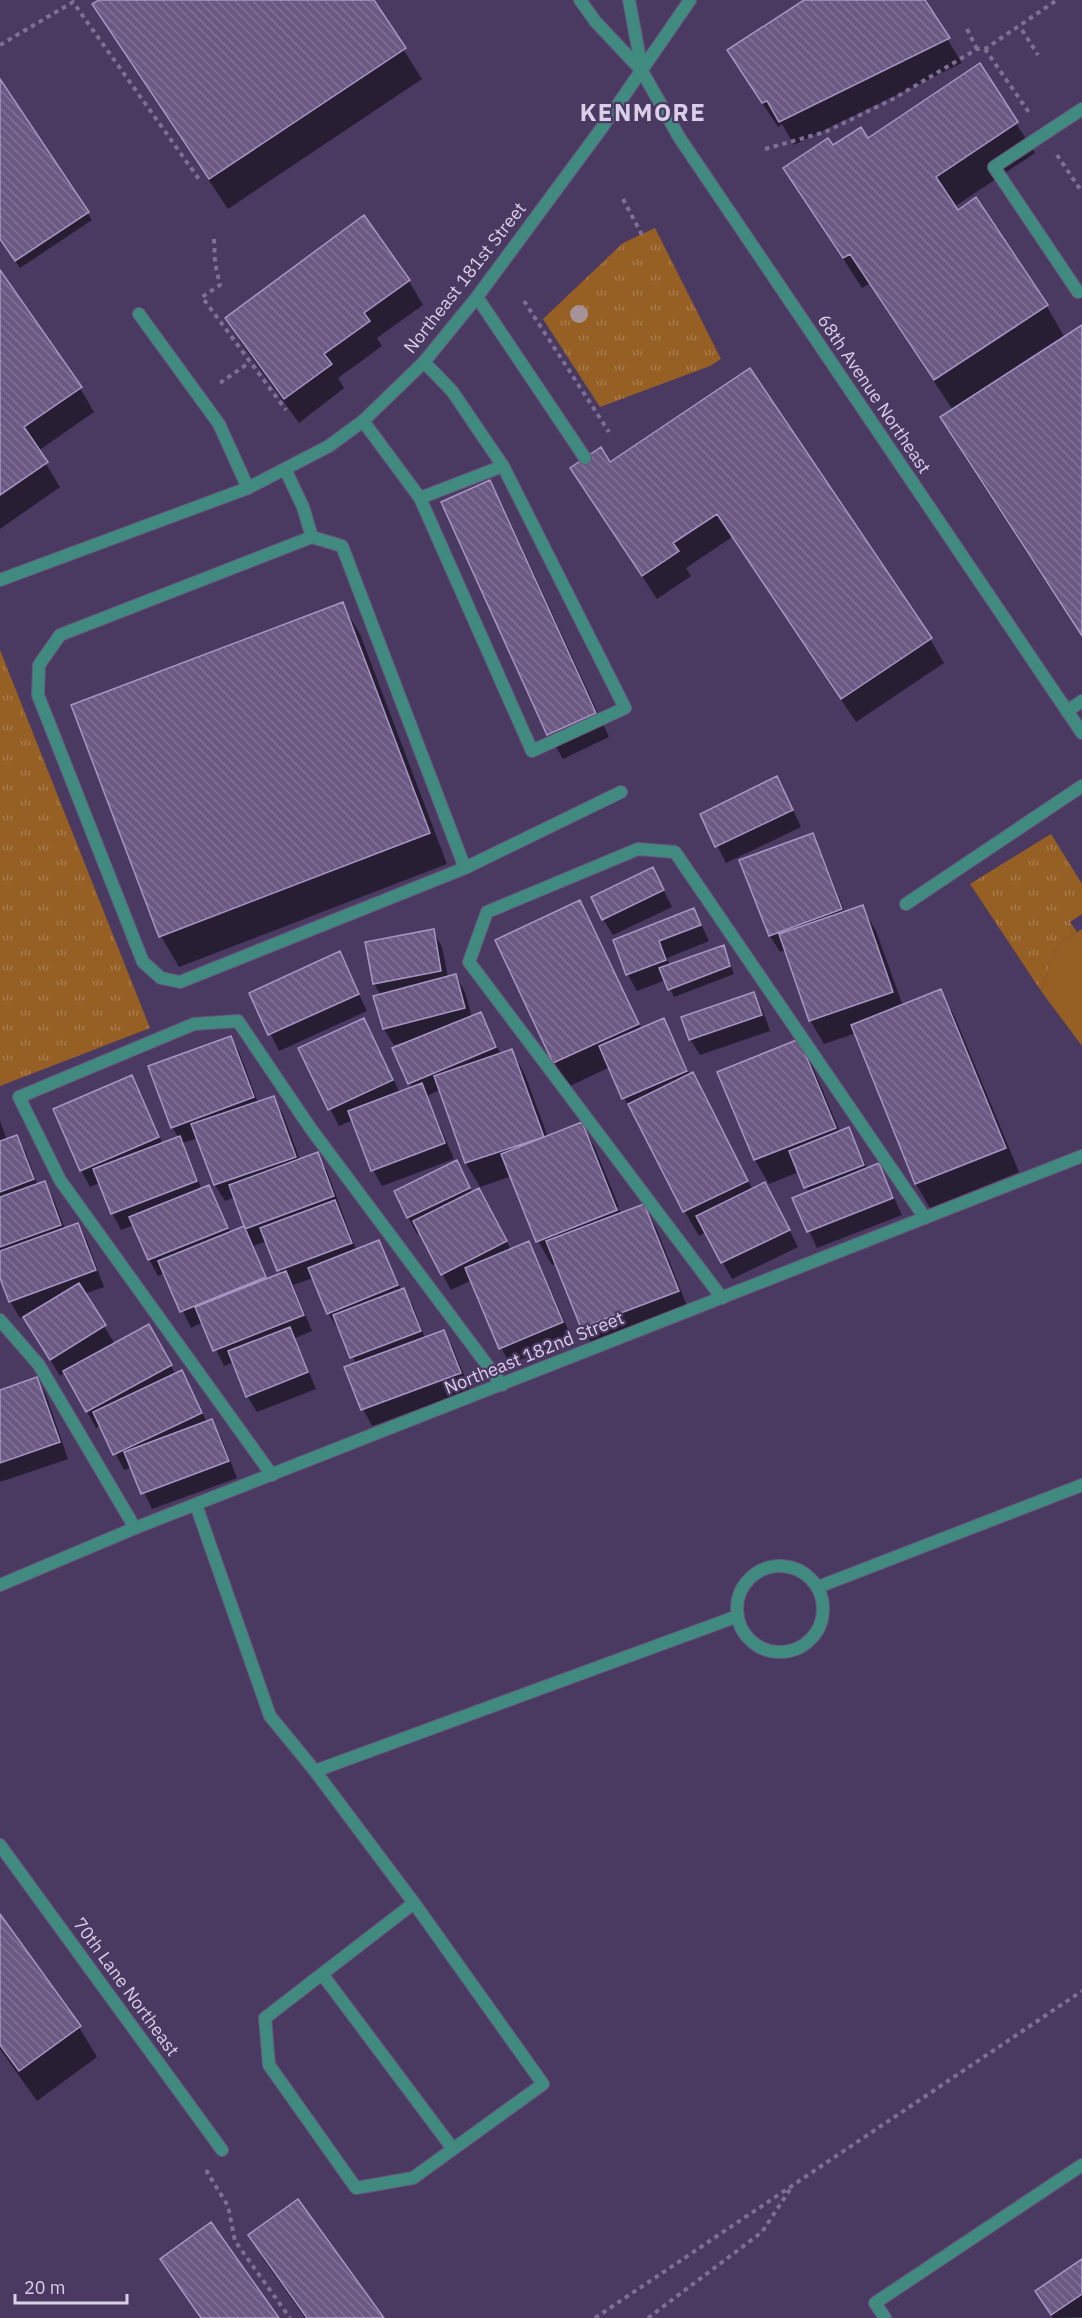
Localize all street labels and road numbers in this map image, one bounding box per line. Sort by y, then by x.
street label: Northeast 181st Street [398,197,531,358]
street label: 68th Avenue Northeast [813,310,936,478]
street label: Northeast 182nd Street [441,1306,627,1399]
street label: 70th Lane Northeast [68,1913,184,2061]

